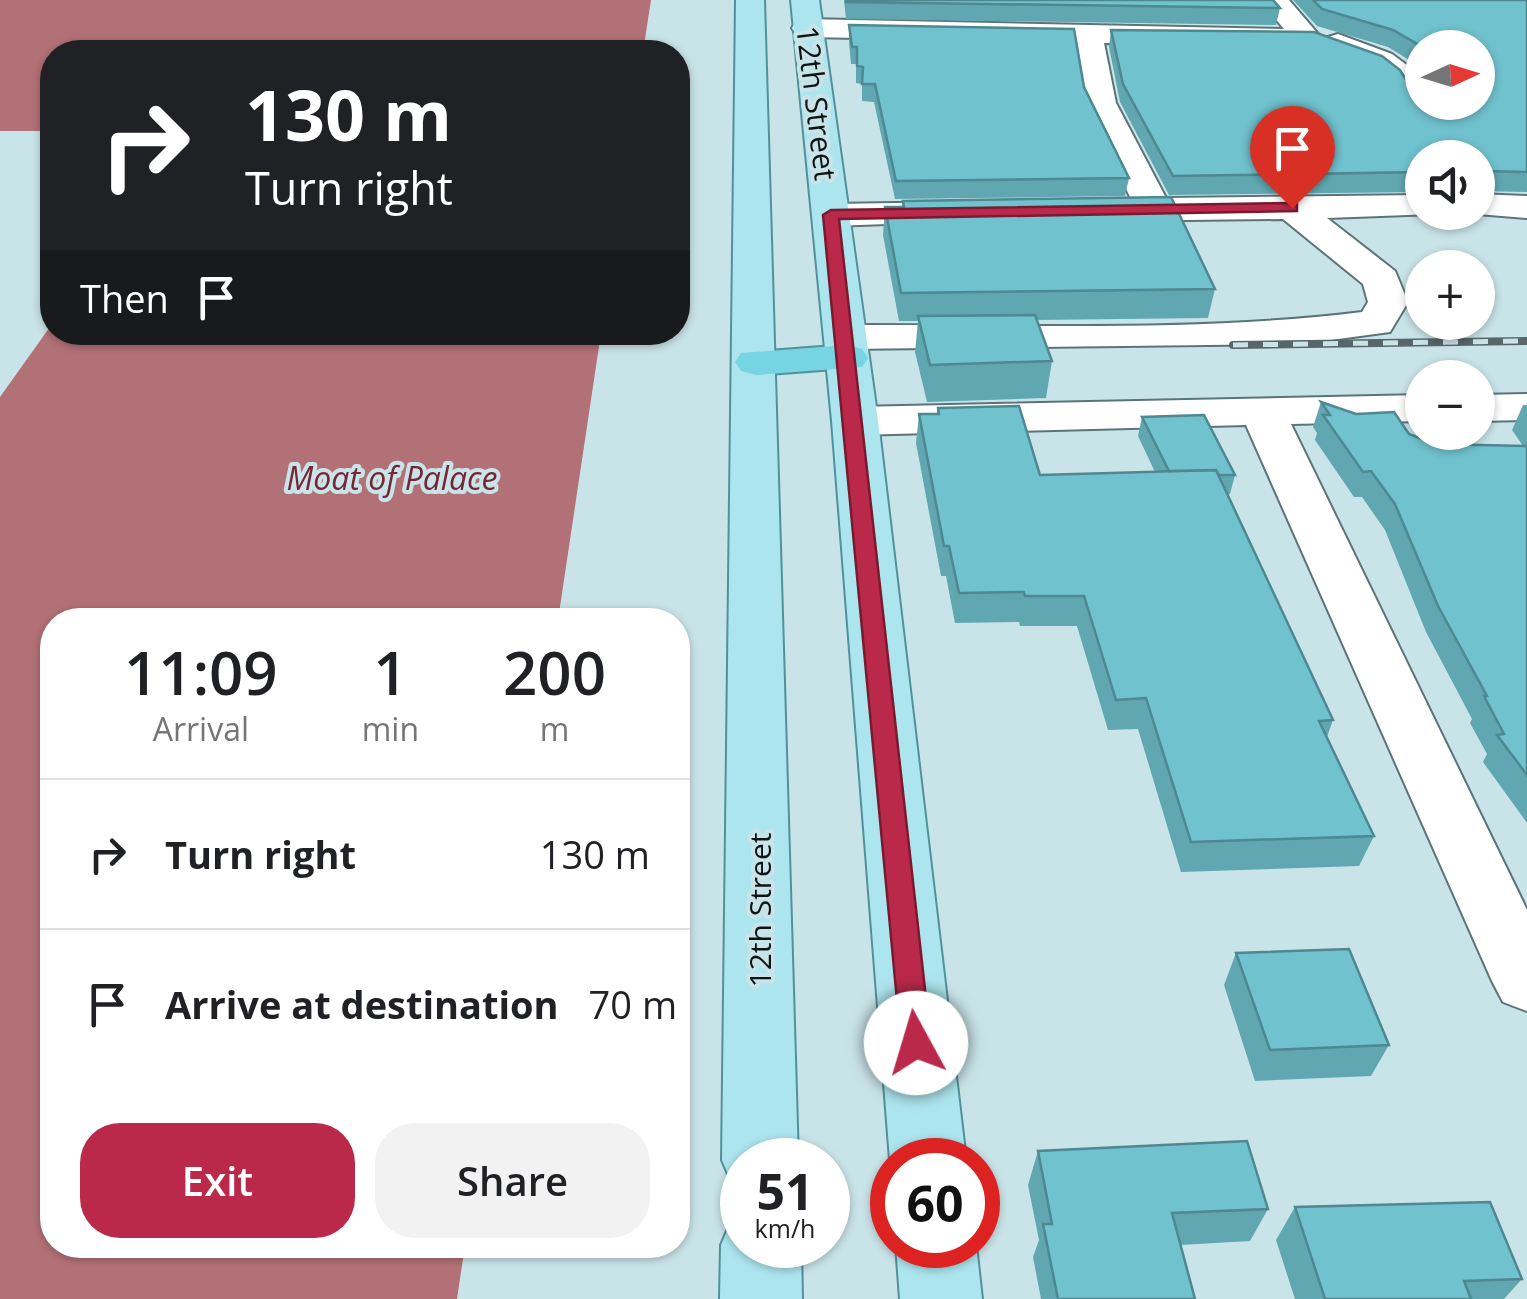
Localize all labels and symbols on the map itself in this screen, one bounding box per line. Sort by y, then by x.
street label: 12th Street [787,24,847,182]
north arrow [1405,30,1495,120]
pin [1250,106,1335,209]
water label: Moat of Palace [287,456,497,499]
street label: 12th Street [739,833,780,987]
position arrow [864,991,968,1095]
speed limit sign: 60 [870,1138,1000,1268]

